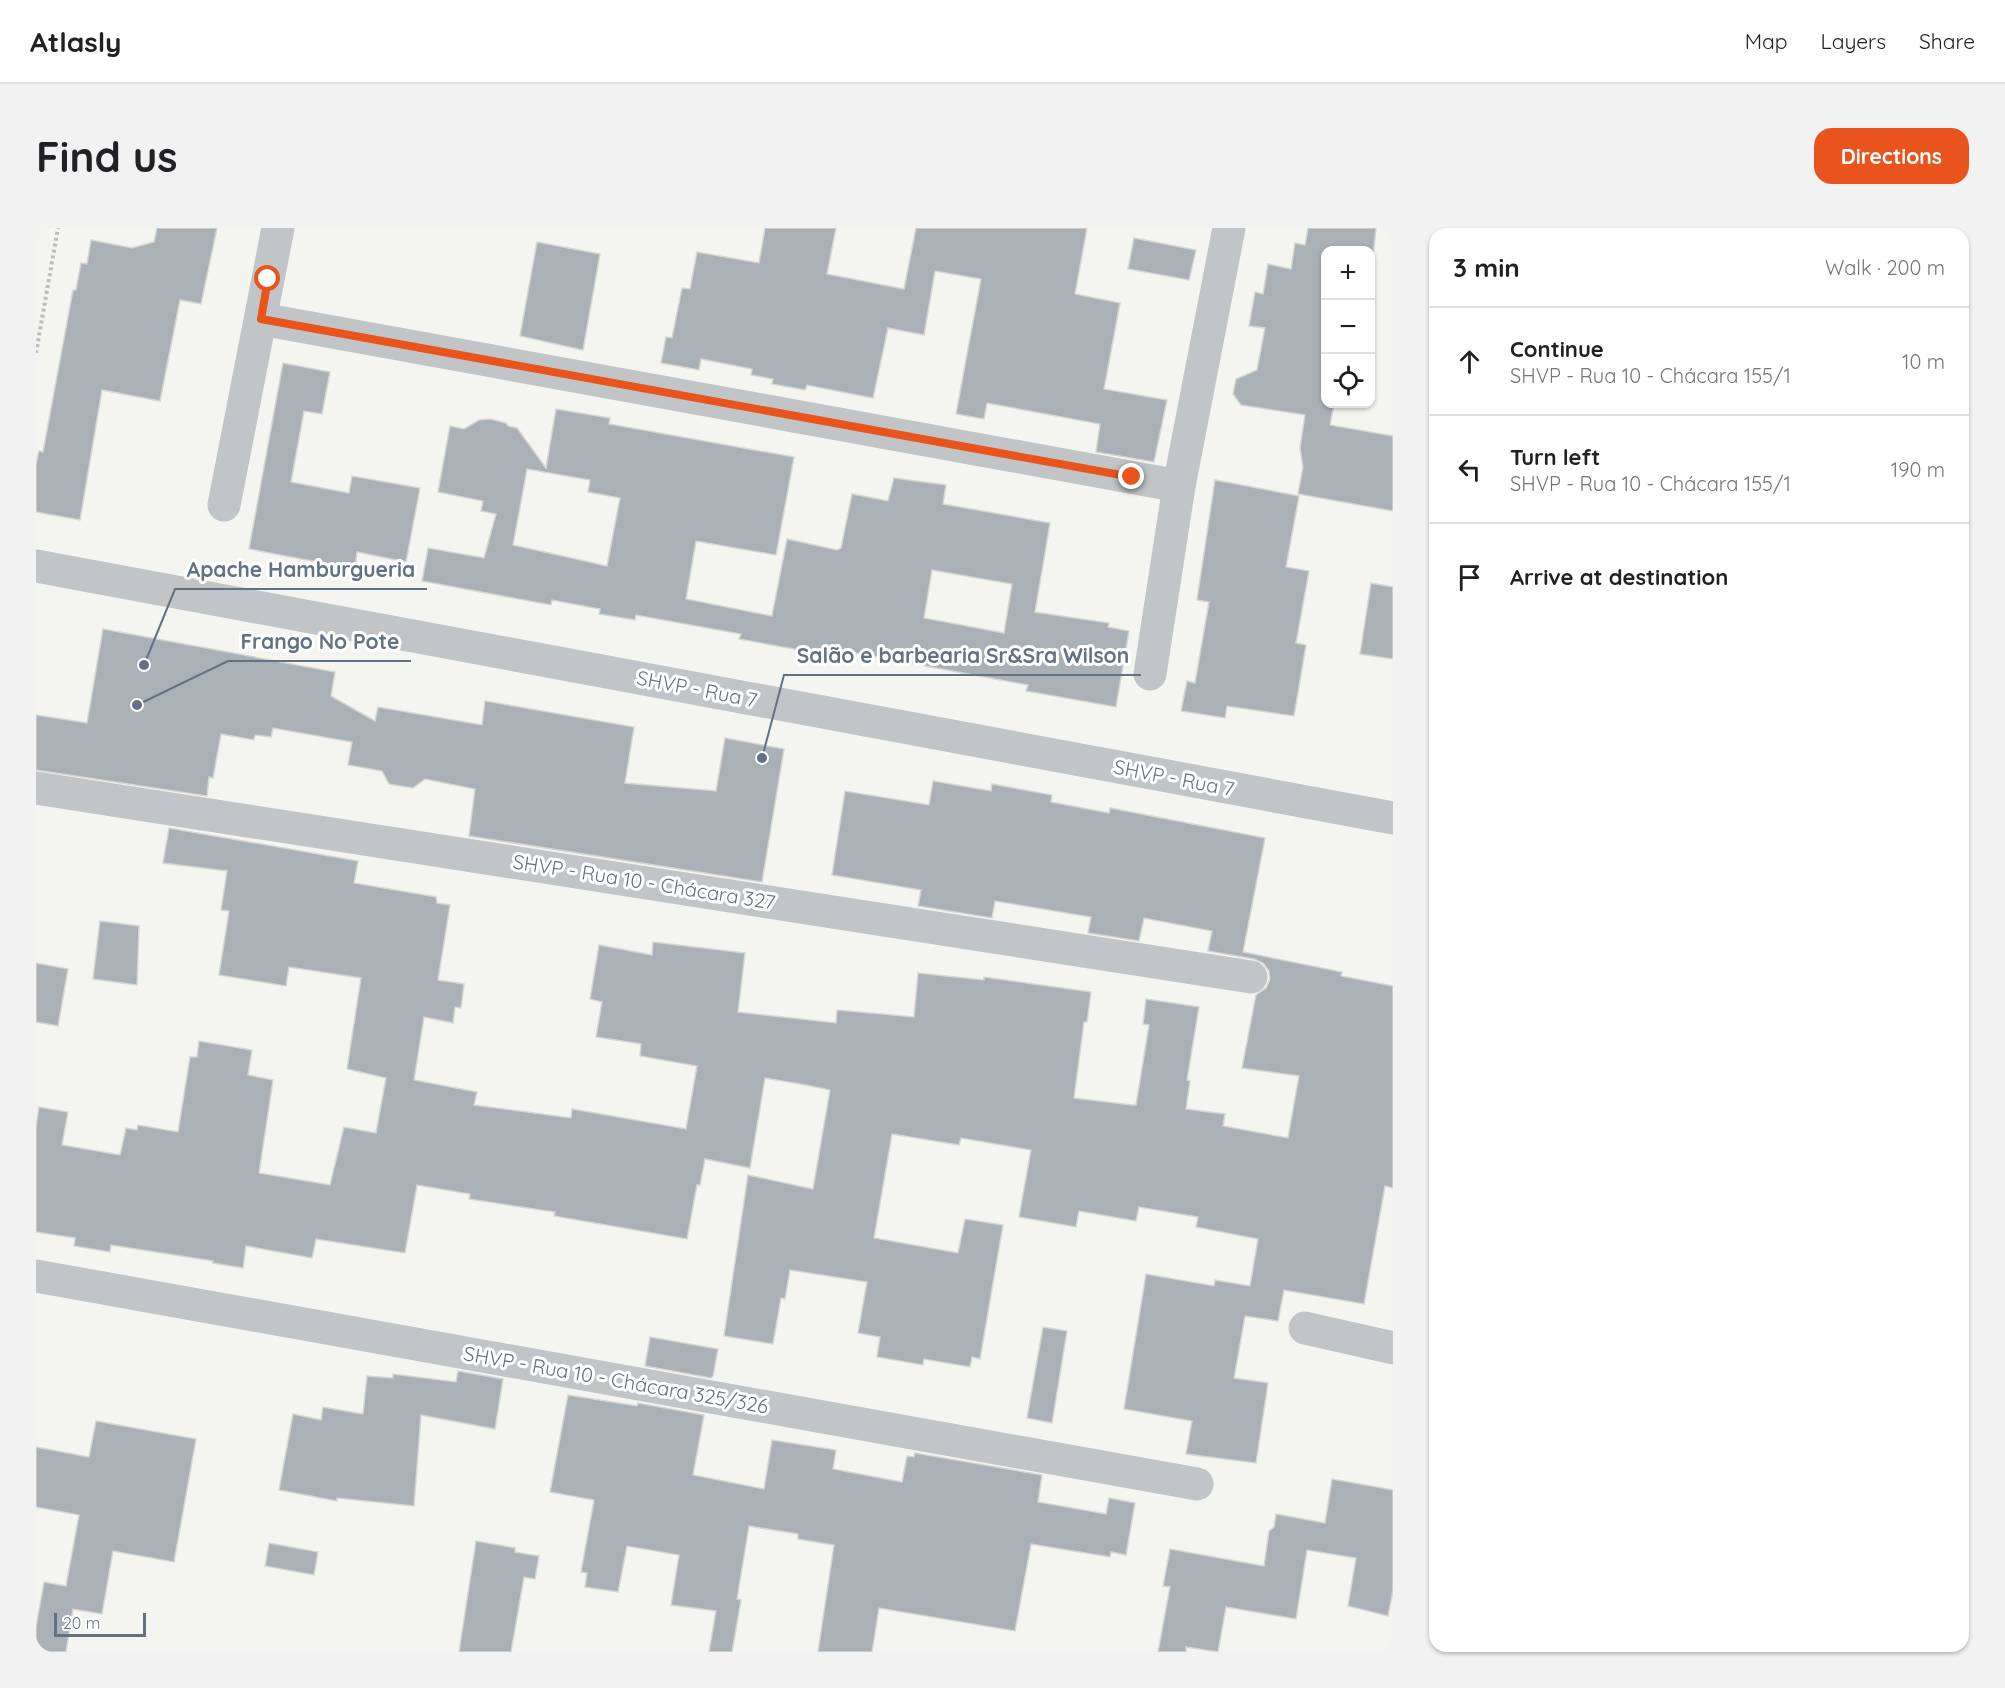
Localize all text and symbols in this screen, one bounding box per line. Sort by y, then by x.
text: Atlasly [30,24,121,59]
text: Map [1745,28,1788,54]
text: Layers [1821,28,1886,54]
text: Share [1919,28,1975,54]
button: Directions [1814,128,1969,184]
text: Find us [36,130,178,183]
map controls [1321,246,1375,408]
button: + [1321,246,1375,300]
text: 3 min [1453,251,1520,284]
text: Walk · 200 m [1825,255,1945,280]
route start [254,265,280,291]
button: − [1321,300,1375,354]
text: Continue [1510,335,1604,363]
icon: ahead [1453,345,1486,378]
text: 10 m [1902,349,1945,374]
button: locate [1321,354,1375,408]
text: SHVP - Rua 10 - Chácara 155/1 [1510,363,1791,388]
text: Turn left [1510,443,1600,471]
icon: left [1453,453,1486,486]
text: 190 m [1891,457,1945,482]
route end [1118,463,1144,489]
text: SHVP - Rua 10 - Chácara 155/1 [1510,471,1791,496]
callout: Apache Hamburgueria [175,550,427,589]
text: Apache Hamburgueria [187,556,415,582]
icon: arrive [1453,561,1486,594]
text: Arrive at destination [1510,563,1728,591]
callout: Frango No Pote [228,622,411,661]
text: Frango No Pote [241,628,400,654]
callout: Salão e barbearia Sr&Sra Wilson [784,636,1141,675]
text: Salão e barbearia Sr&Sra Wilson [797,642,1129,668]
street label: SHVP - Rua 7 [635,665,759,712]
street label: SHVP - Rua 7 [1112,754,1236,801]
street label: SHVP - Rua 10 - Chácara 327 [511,848,777,915]
street label: SHVP - Rua 10 - Chácara 325/326 [462,1340,771,1419]
scale bar [54,1610,146,1638]
text: 20 m [63,1613,100,1633]

